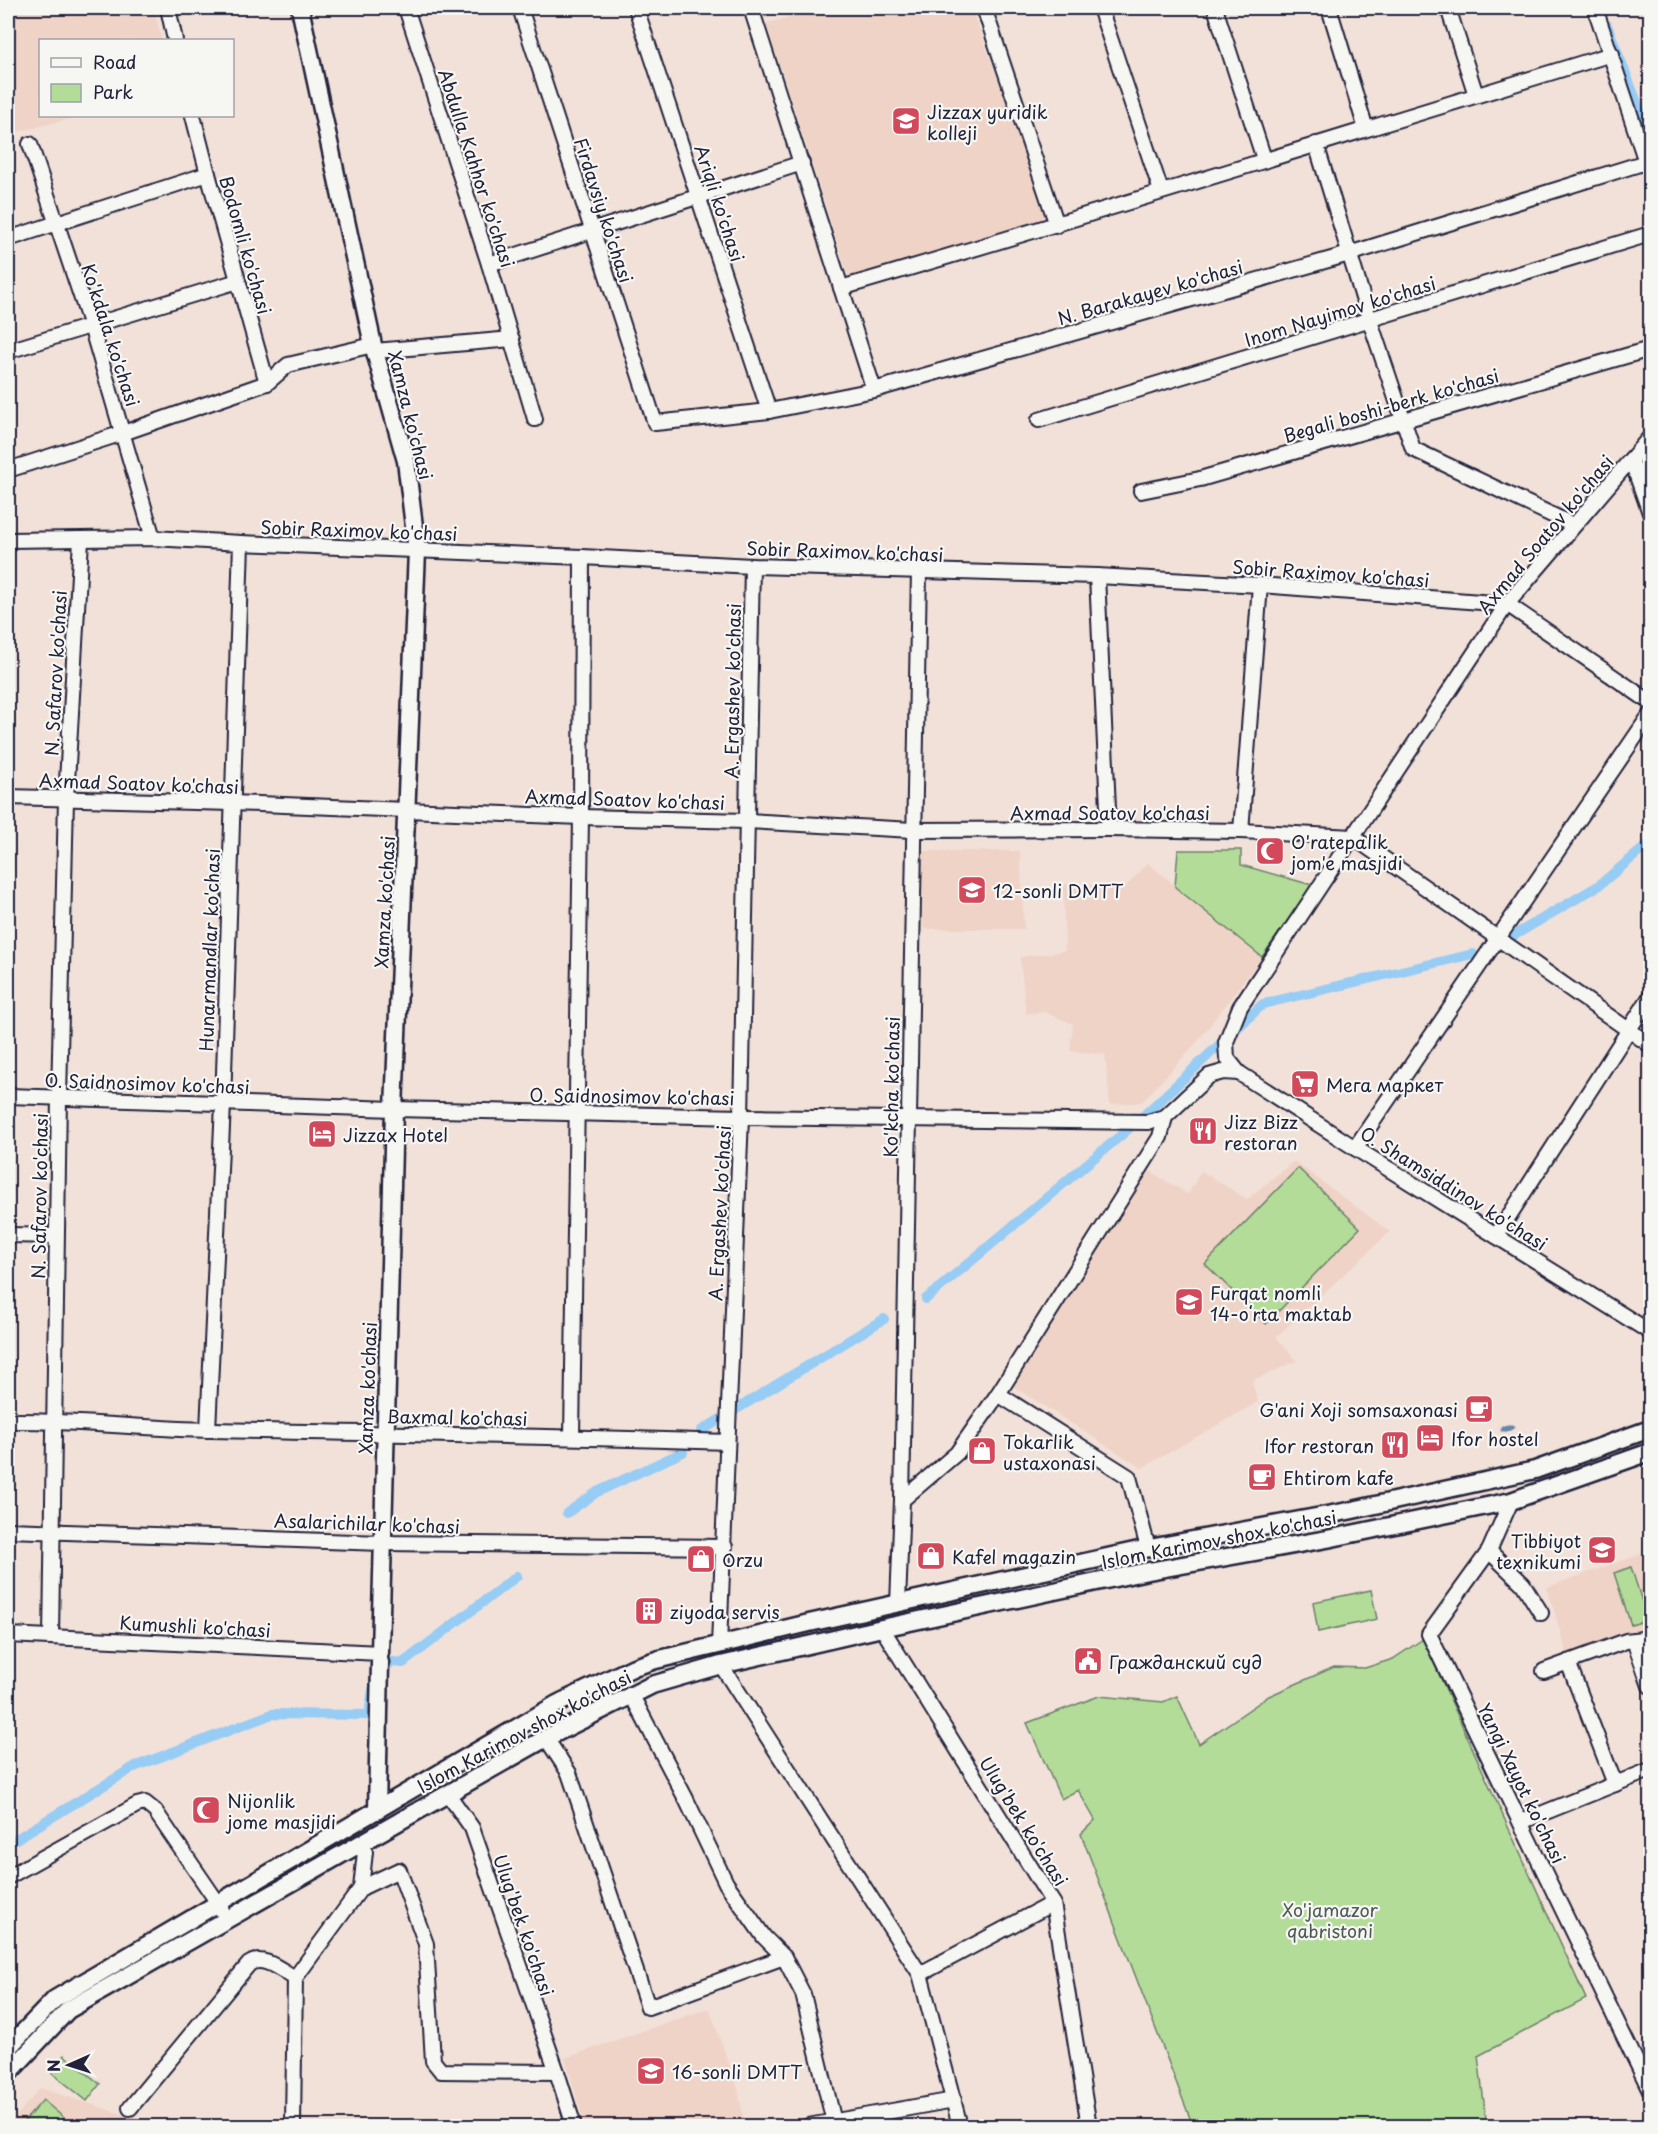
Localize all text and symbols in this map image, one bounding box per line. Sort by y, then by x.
legend [39,39,234,117]
text: Road [93,48,137,75]
street label: Abdulla Kahhor ko'chasi [432,65,522,271]
text: Park [93,78,133,105]
place label: Jizzax yuridik kolleji [927,98,1048,146]
school or university icon: Jizzax yuridik kolleji [890,105,922,137]
street label: Firdavsiy ko'chasi [568,134,640,286]
street label: Ariqli ko'chasi [688,141,752,265]
street label: Bodomli ko'chasi [213,173,279,317]
street label: N. Barakayev ko'chasi [1054,253,1246,331]
street label: Ko'kdala ko'chasi [75,260,147,410]
street label: Inom Nayimov ko'chasi [1241,269,1439,353]
street label: Xamza ko'chasi [382,347,440,483]
street label: Begali boshi-berk ko'chasi [1280,361,1502,449]
street label: Axmad Soatov ko'chasi [1470,449,1620,619]
street label: Sobir Raximov ko'chasi [260,513,458,547]
street label: Sobir Raximov ko'chasi [746,534,944,568]
street label: Sobir Raximov ko'chasi [1232,553,1430,593]
street label: N. Safarov ko'chasi [37,589,73,757]
street label: A. Ergashev ko'chasi [717,603,747,779]
street label: Axmad Soatov ko'chasi [39,766,239,800]
street label: Axmad Soatov ko'chasi [525,782,725,816]
street label: Axmad Soatov ko'chasi [1010,799,1210,826]
place label: O'ratepalik jom'e masjidi [1289,828,1403,876]
street label: Xamza ko'chasi [367,835,401,969]
mosque icon: O'ratepalik jom'e masjidi [1254,835,1286,867]
street label: Hunarmandlar ko'chasi [192,848,226,1052]
school or university icon: 12-sonli DMTT [956,874,988,906]
place label: 12-sonli DMTT [993,877,1124,904]
street label: Ko'kcha ko'chasi [876,1016,906,1158]
street label: O. Saidnosimov ko'chasi [44,1066,250,1100]
supermarket icon: Мега маркет [1289,1068,1321,1100]
place label: Мега маркет [1326,1071,1443,1098]
street label: O. Saidnosimov ko'chasi [529,1081,735,1111]
place label: Jizz Bizz restoran [1224,1108,1298,1156]
street label: N. Safarov ko'chasi [24,1113,54,1279]
restaurant icon: Jizz Bizz restoran [1187,1115,1219,1147]
hotel icon: Jizzax Hotel [306,1118,338,1150]
street label: O. Shamsiddinov ko'chasi [1355,1119,1553,1257]
place label: Jizzax Hotel [343,1121,448,1148]
street label: A. Ergashev ko'chasi [701,1124,737,1302]
place label: Furqat nomli 14-oʻrta maktab [1210,1279,1352,1327]
school or university icon: Furqat nomli 14-oʻrta maktab [1173,1286,1205,1318]
street label: Xamza ko'chasi [351,1321,383,1455]
cafe icon: G'ani Xoji somsaxonasi [1463,1393,1495,1425]
place label: G'ani Xoji somsaxonasi [1259,1396,1458,1423]
street label: Baxmal ko'chasi [386,1402,528,1432]
hotel icon: Ifor hostel [1414,1422,1446,1454]
place label: Ifor hostel [1451,1425,1539,1452]
place label: Tokarlik ustaxonasi [1003,1428,1096,1476]
restaurant icon: Ifor restoran [1379,1429,1411,1461]
place label: Ifor restoran [1264,1432,1374,1459]
shop icon: Tokarlik ustaxonasi [966,1435,998,1467]
cafe icon: Ehtirom kafe [1246,1461,1278,1493]
place label: Ehtirom kafe [1283,1464,1394,1491]
street label: Islom Karimov shox ko'chasi [1099,1503,1339,1575]
street label: Asalarichilar ko'chasi [274,1506,460,1540]
place label: Tibbiyot texnikumi [1496,1527,1581,1575]
school or university icon: Tibbiyot texnikumi [1586,1534,1618,1566]
shop icon: Kafel magazin [915,1540,947,1572]
shop icon: Orzu [685,1543,717,1575]
place label: Kafel magazin [952,1543,1076,1570]
place label: Orzu [722,1546,763,1573]
building icon: ziyoda servis [633,1595,665,1627]
place label: ziyoda servis [670,1598,780,1625]
street label: Kumushli ko'chasi [119,1609,271,1643]
public building icon: Гражданский суд [1072,1645,1104,1677]
place label: Гражданский суд [1109,1648,1262,1675]
street label: Islom Karimov shox ko'chasi [412,1663,636,1799]
street label: Yangi Xayot ko'chasi [1471,1698,1573,1868]
street label: Ulug'bek ko'chasi [973,1751,1075,1891]
place label: Nijonlik jome masjidi [225,1787,336,1835]
mosque icon: Nijonlik jome masjidi [190,1794,222,1826]
street label: Ulug'bek ko'chasi [487,1850,561,2000]
park label: Xo'jamazor qabristoni [1282,1896,1379,1944]
north arrow [39,2035,99,2095]
school or university icon: 16-sonli DMTT [635,2055,667,2087]
place label: 16-sonli DMTT [672,2058,803,2085]
text: N [41,2059,65,2073]

